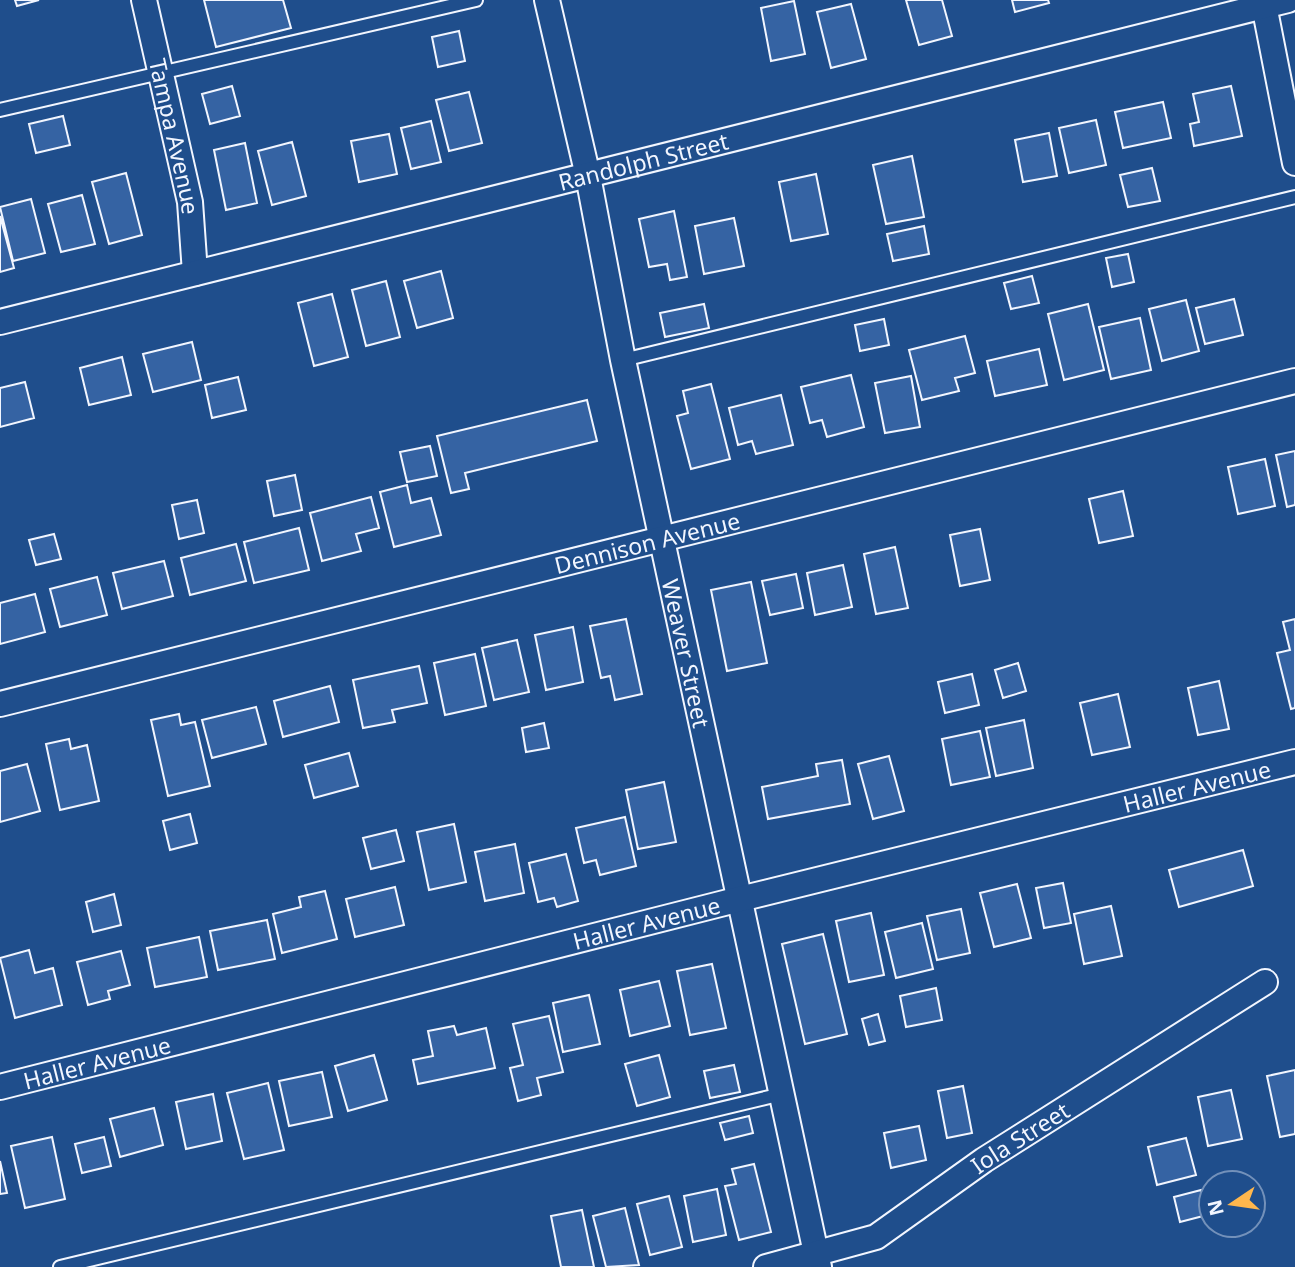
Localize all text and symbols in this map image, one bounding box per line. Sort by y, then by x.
street label: Tampa Avenue [142,55,207,216]
street label: Randolph Street [555,125,732,198]
street label: Dennison Avenue [551,504,743,581]
street label: Weaver Street [655,576,718,731]
street label: Haller Avenue [1120,753,1274,820]
street label: Haller Avenue [569,889,724,957]
street label: Haller Avenue [20,1028,174,1096]
street label: Iola Street [964,1094,1075,1181]
north arrow [1197,1169,1267,1239]
text: N [1201,1197,1230,1218]

